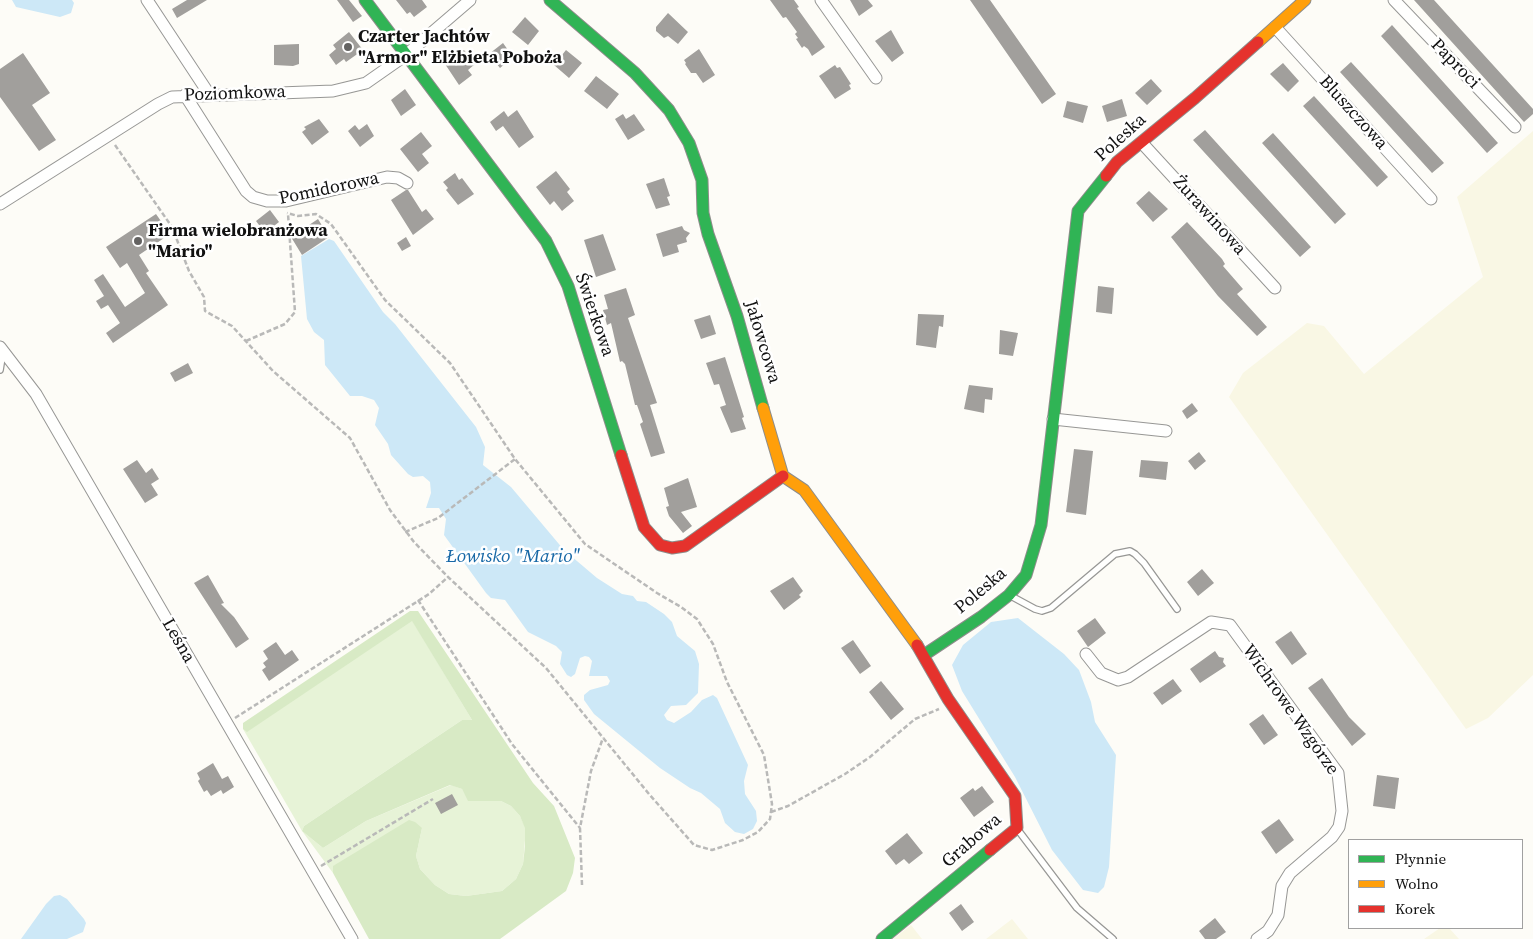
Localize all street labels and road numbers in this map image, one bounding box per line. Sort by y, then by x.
street label: Paproci [1426,34,1484,94]
street label: Bluszczowa [1314,71,1392,155]
street label: Poziomkowa [184,81,286,107]
street label: Poleska [1091,110,1151,166]
street label: Pomidorowa [277,168,381,210]
street label: Żurawinowa [1168,172,1250,260]
street label: Świerkowa [570,271,618,359]
street label: Jałowcowa [739,298,785,386]
street label: Poleska [951,563,1011,619]
street label: Leśna [157,615,199,667]
street label: Wichrowe Wzgórze [1237,641,1343,779]
street label: Grabowa [938,809,1006,873]

